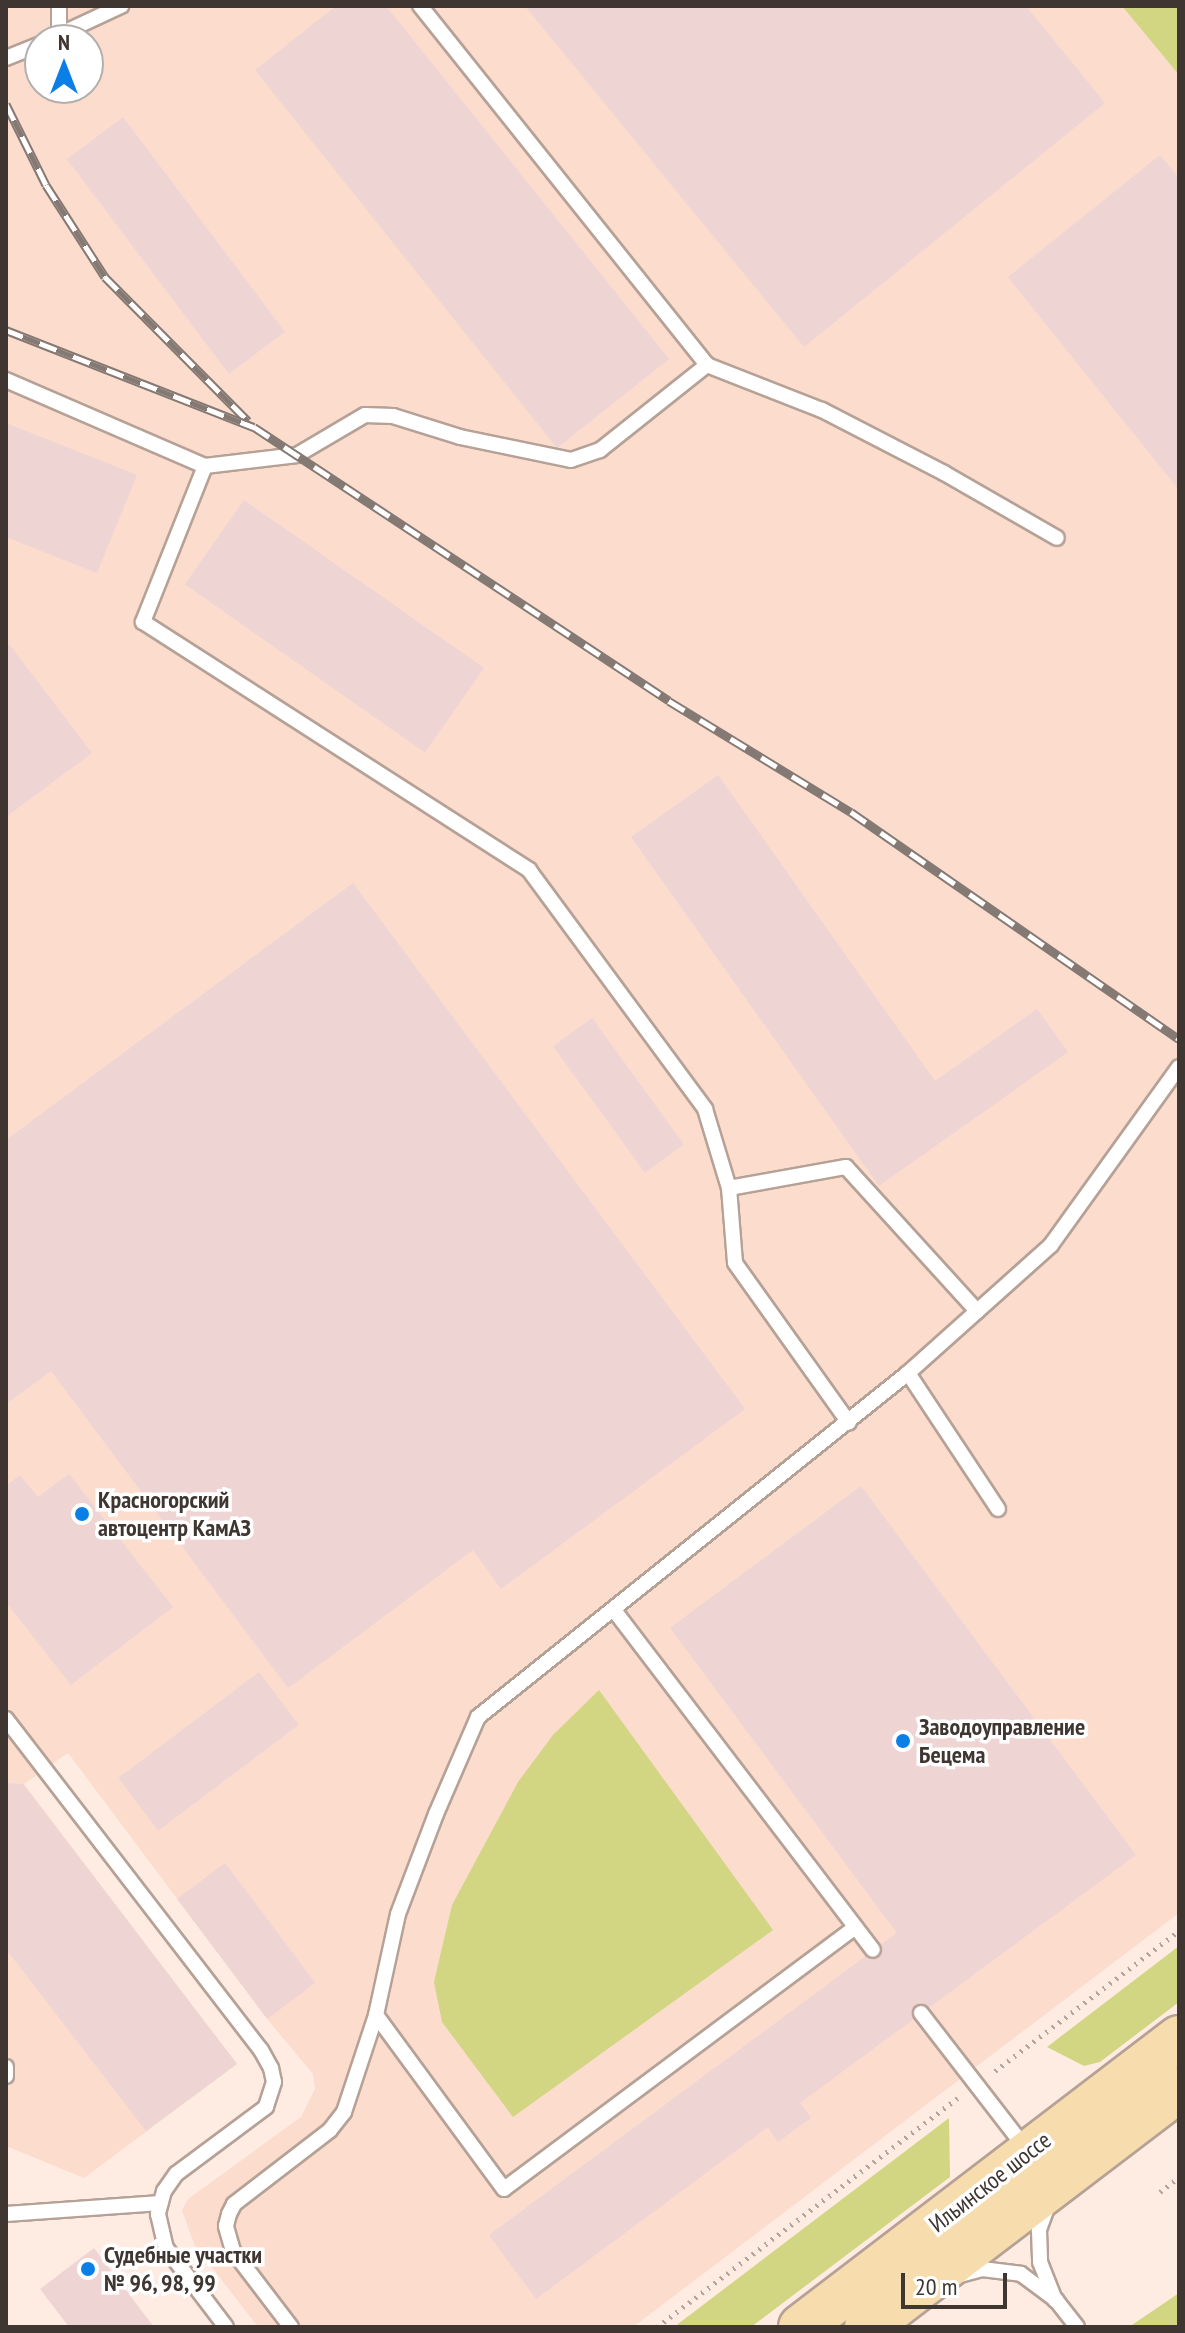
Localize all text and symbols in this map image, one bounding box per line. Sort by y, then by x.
north arrow [24,24,104,104]
text: N [58,28,70,56]
place label: Красногорский автоцентр КамАЗ [98,1486,251,1542]
marker: Красногорский автоцентр КамАЗ [73,1505,91,1523]
place label: Заводоуправление Бецема [919,1713,1085,1769]
marker: Заводоуправление Бецема [894,1732,912,1750]
street label: Ильинское шоссе [923,2126,1057,2238]
place label: Судебные участки № 96, 98, 99 [104,2241,263,2297]
scale bar [905,2257,1011,2307]
marker: Судебные участки № 96, 98, 99 [79,2260,97,2278]
text: 20 m [915,2271,957,2302]

